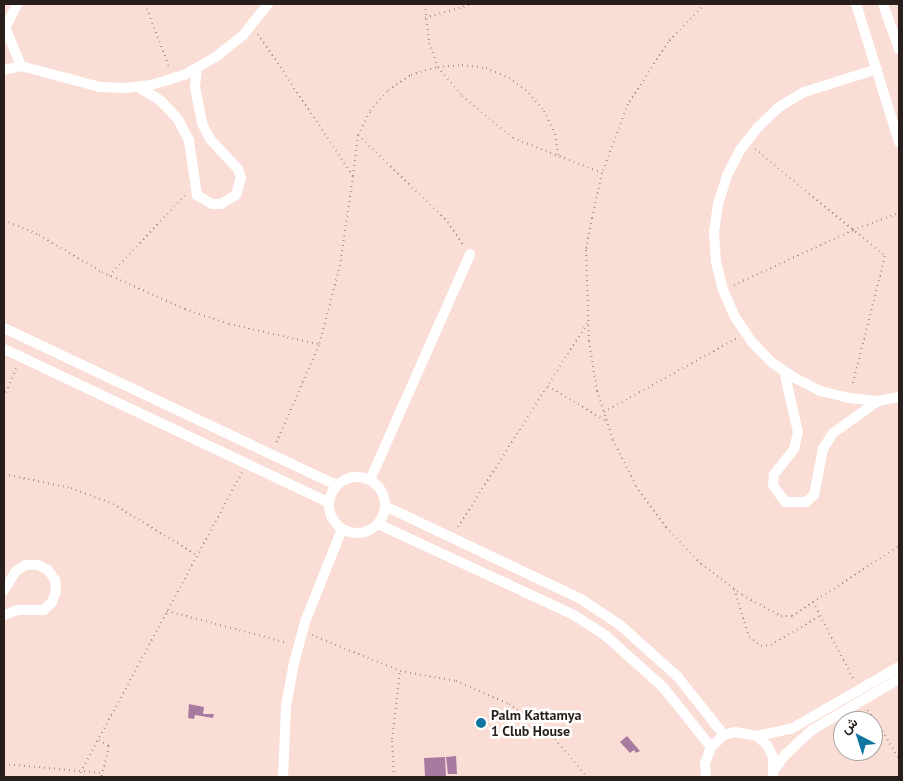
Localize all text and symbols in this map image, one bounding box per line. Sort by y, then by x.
place label: Palm Kattamya 1 Club House [491,707,581,740]
north arrow [833,711,883,761]
text: ش [837,713,861,738]
marker: Palm Kattamya 1 Club House [475,717,487,729]

